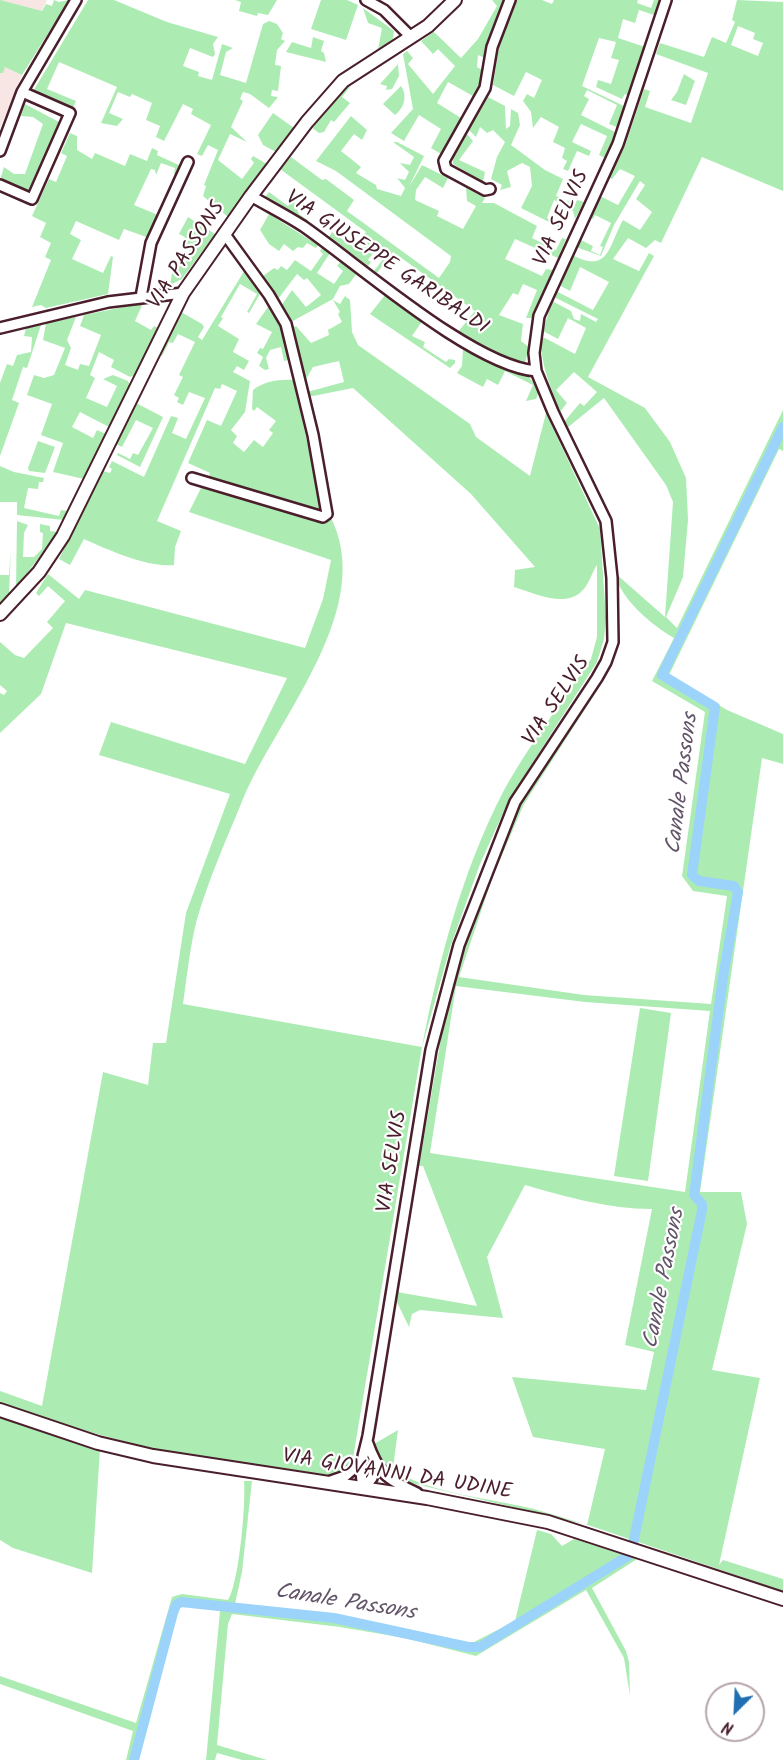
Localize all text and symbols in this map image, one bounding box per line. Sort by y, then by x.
street label: VIA SELVIS [530,167,596,271]
street label: VIA GIUSEPPE GARIBALDI [280,187,492,341]
street label: VIA PASSONS [144,197,232,315]
street label: VIA SELVIS [519,652,597,752]
water label: Canale Passons [662,712,706,856]
street label: VIA SELVIS [374,1109,414,1215]
water label: Canale Passons [640,1207,692,1351]
street label: VIA GIOVANNI DA UDINE [280,1445,514,1507]
water label: Canale Passons [273,1580,417,1628]
north arrow [705,1682,765,1742]
text: N [719,1714,738,1741]

